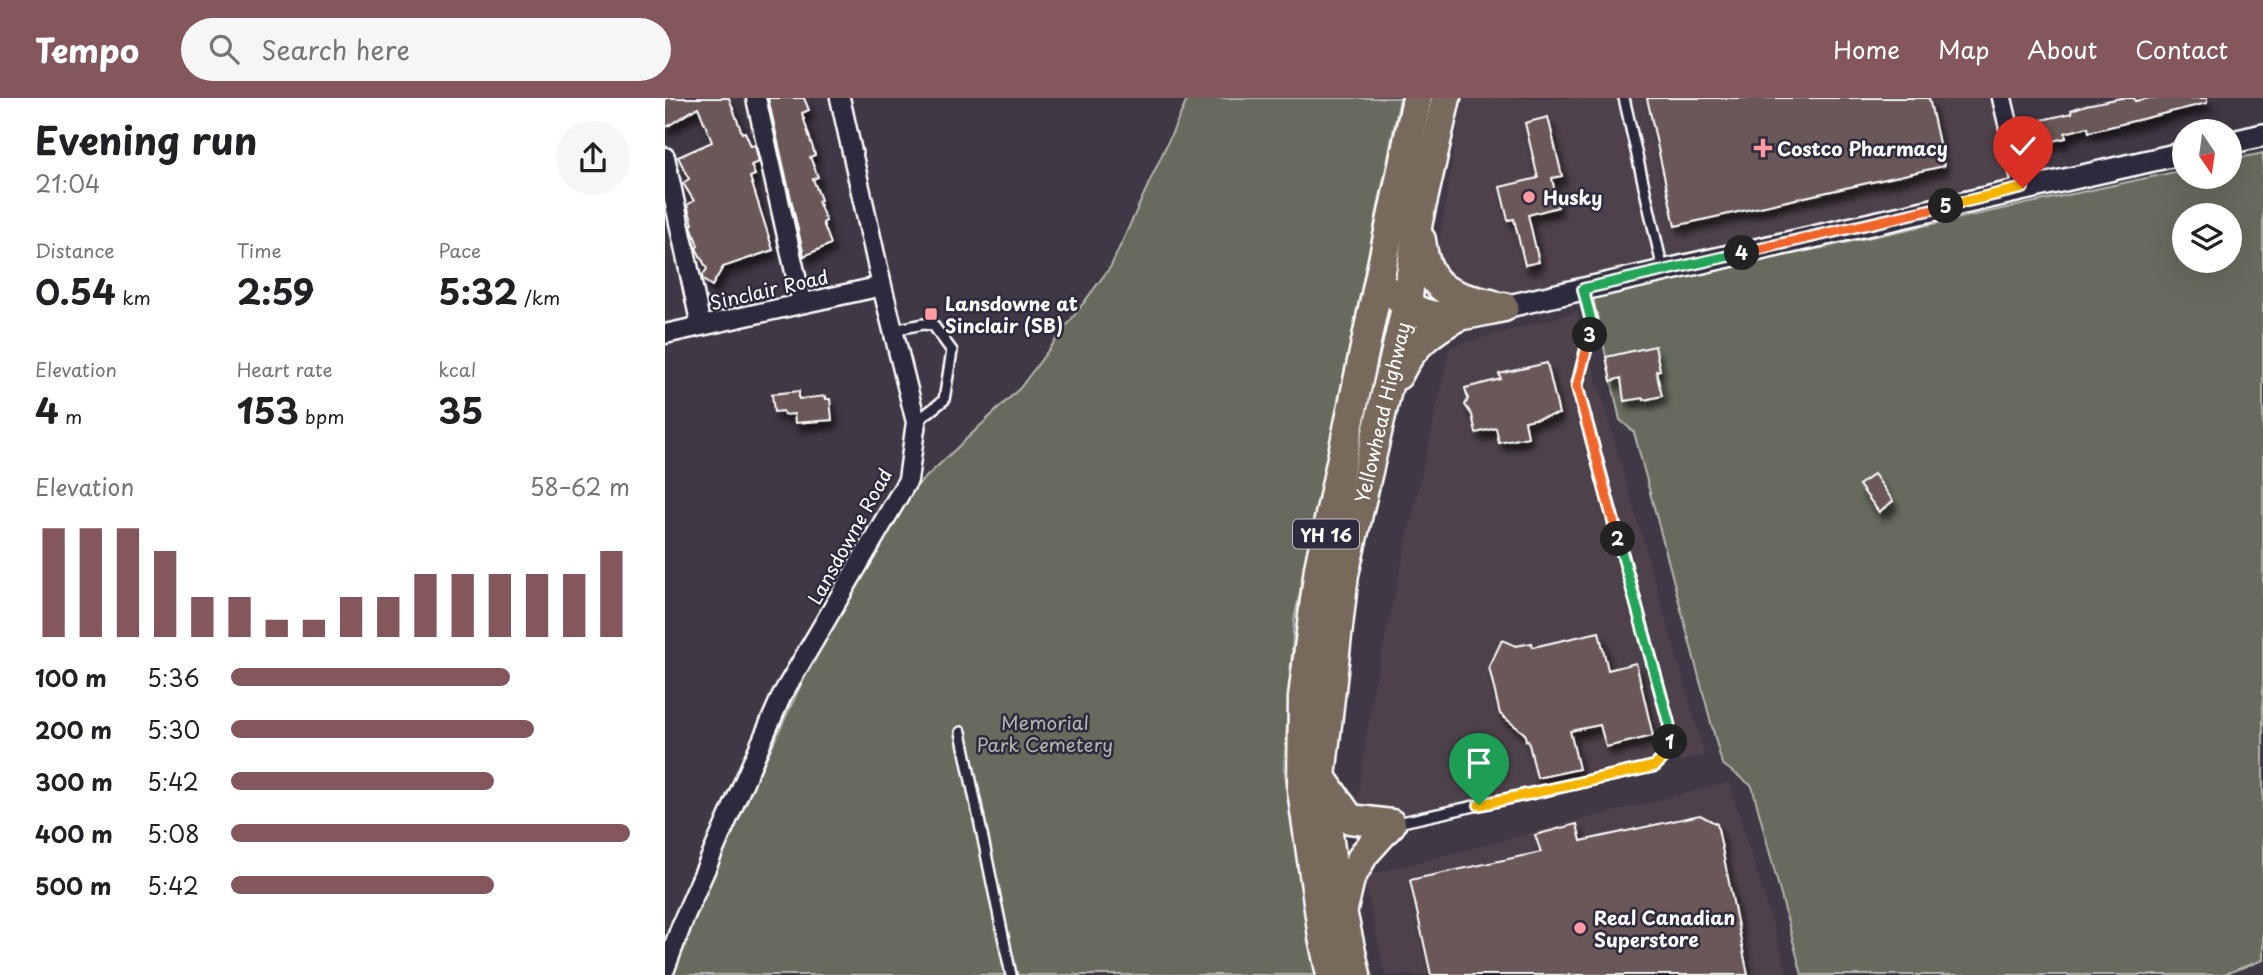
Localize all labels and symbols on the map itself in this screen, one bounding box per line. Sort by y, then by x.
pin [1993,116,2053,188]
north arrow [2172,119,2242,189]
place label: Costco Pharmacy [1777,134,1948,162]
marker: Costco Pharmacy [1755,140,1771,156]
place label: Husky [1543,183,1602,211]
pin: 5 [1929,188,1963,224]
marker: Husky [1521,189,1537,205]
pin: 4 [1725,236,1759,270]
street label: Sinclair Road [707,262,831,316]
place label: Lansdowne at Sinclair (SB) [945,289,1078,339]
marker: Lansdowne at Sinclair (SB) [923,306,939,322]
pin: 3 [1573,317,1607,352]
street label: Yellowhead Highway [1347,319,1416,506]
street label: Lansdowne Road [800,463,898,609]
road number: YH 16 [1293,520,1359,548]
pin: 2 [1601,522,1635,556]
park label: Memorial Park Cemetery [977,708,1113,758]
pin: 1 [1653,724,1688,760]
pin [1449,733,1509,805]
place label: Real Canadian Superstore [1594,903,1735,953]
marker: Real Canadian Superstore [1572,920,1588,936]

